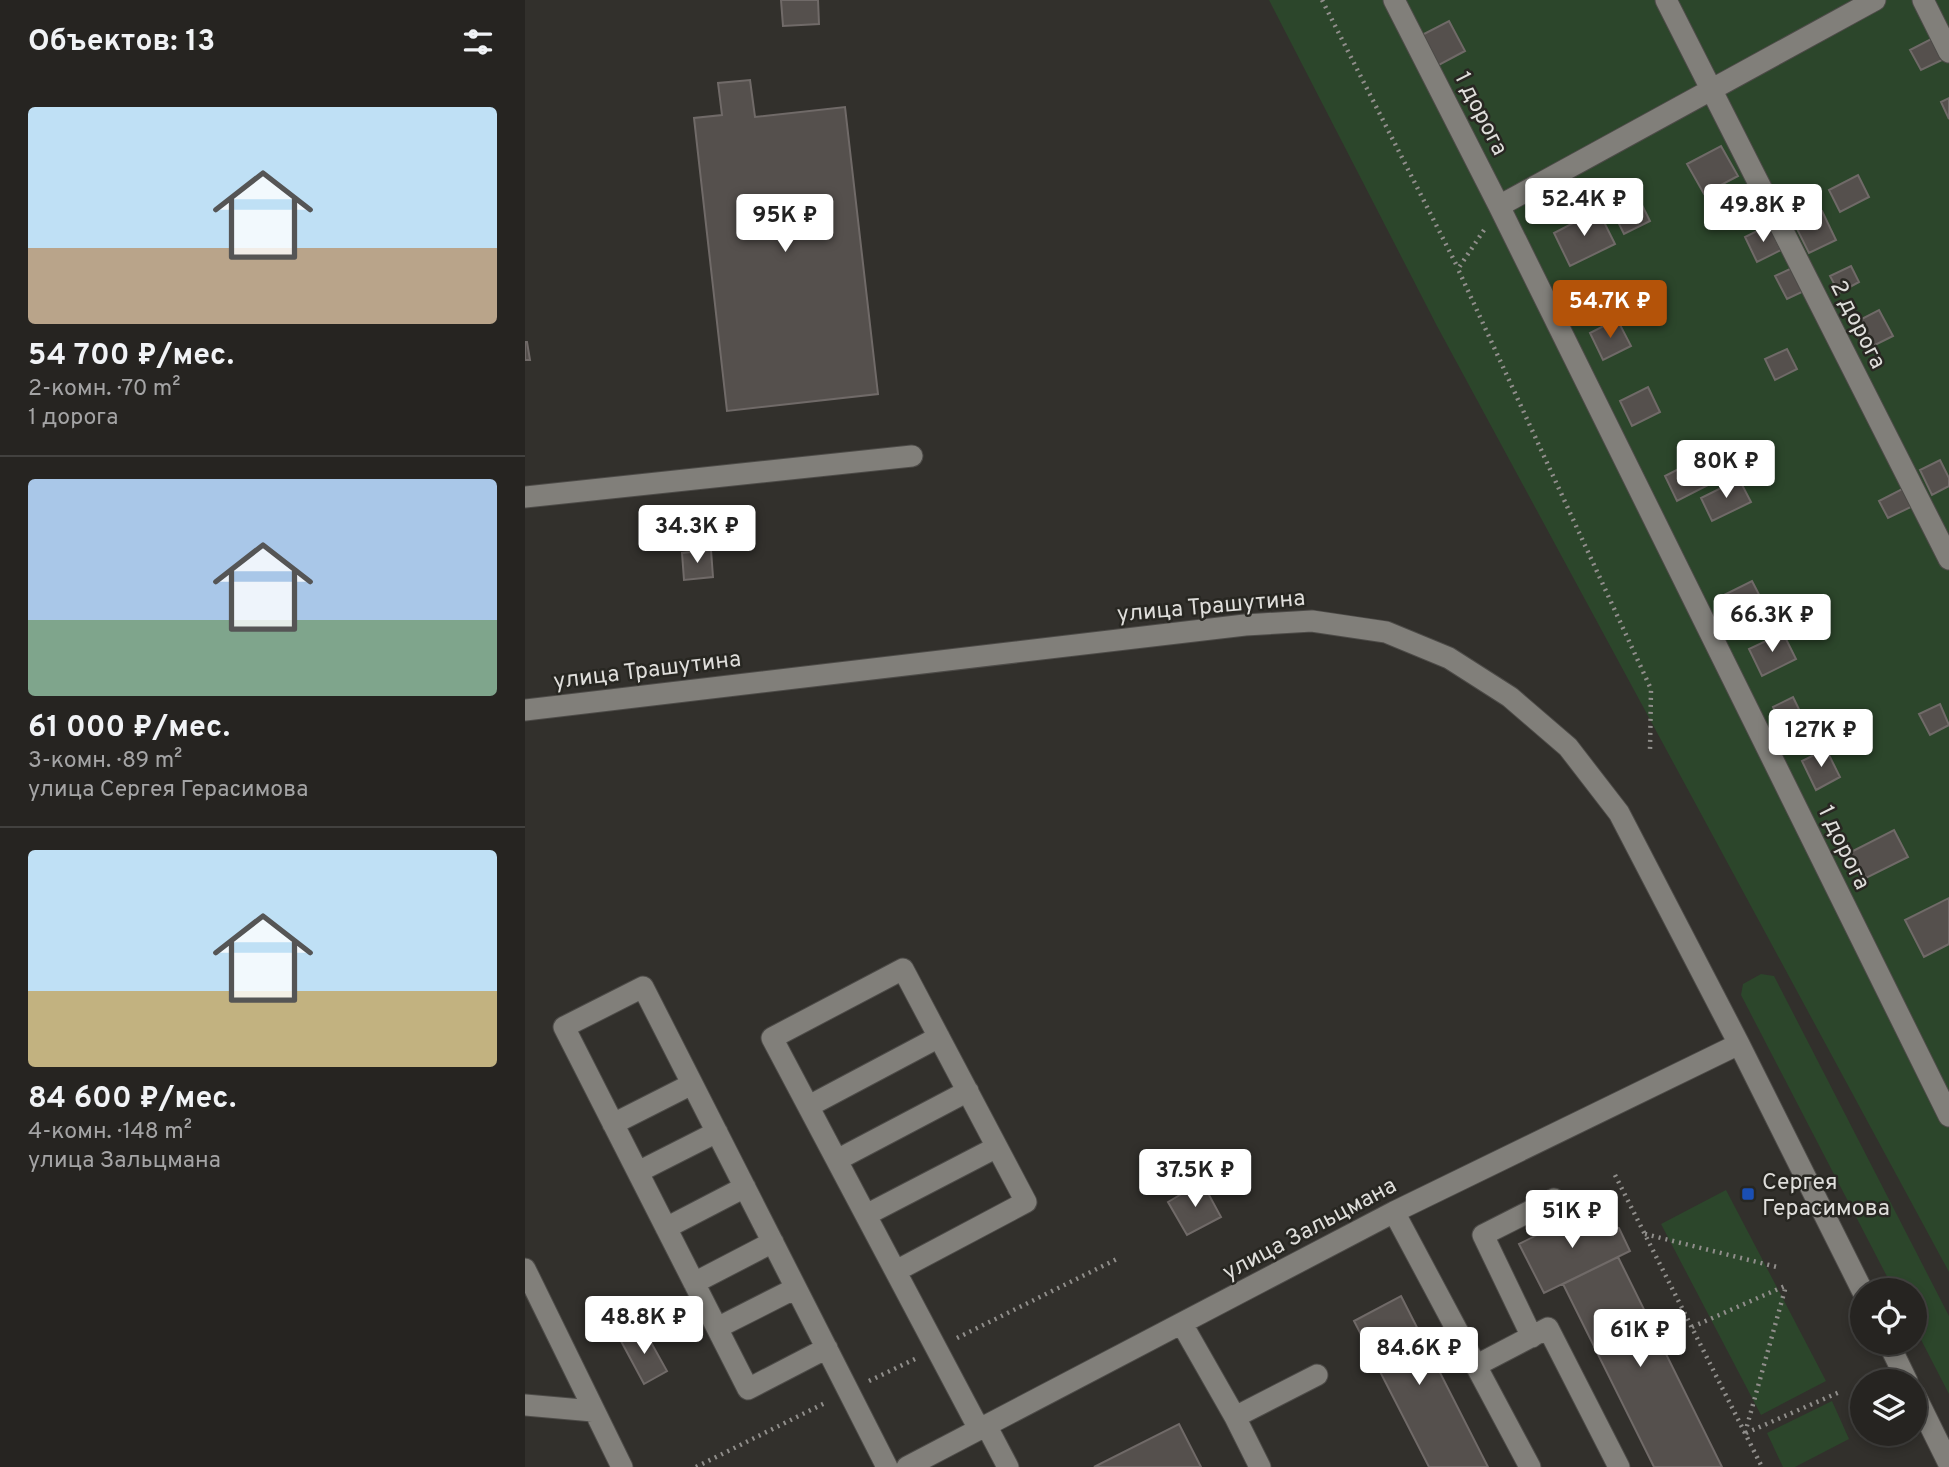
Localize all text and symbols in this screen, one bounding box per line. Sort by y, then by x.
icon: filters [459,23,497,61]
text: Объектов: 13 [28,24,215,61]
street label: 1 дорога [1446,67,1513,161]
icon: home [200,152,326,278]
pin: 52.4K ₽ [1519,178,1649,238]
pin: 49.8K ₽ [1698,184,1828,244]
text: 52.4K ₽ [1541,186,1627,215]
text: 49.8K ₽ [1720,192,1806,221]
pin: 95K ₽ [736,194,834,254]
text: 95K ₽ [752,202,818,231]
street label: 2 дорога [1822,276,1891,374]
pin: 54.7K ₽ [1545,280,1675,340]
text: 54.7K ₽ [1569,288,1651,317]
text: 54 700 ₽/мес. [28,338,234,375]
text: 2-комн. · 70 m² [28,375,181,404]
text: 1 дорога [28,404,118,433]
pin: 80K ₽ [1677,440,1775,500]
text: 80K ₽ [1693,448,1759,477]
pin: 34.3K ₽ [632,505,762,565]
text: 34.3K ₽ [655,513,739,542]
icon: home [200,524,326,650]
street label: улица Трашутина [1116,585,1307,630]
pin: 66.3K ₽ [1707,594,1837,654]
text: 66.3K ₽ [1730,602,1814,631]
street label: улица Трашутина [552,646,743,697]
text: 61 000 ₽/мес. [28,710,230,747]
pin: 127K ₽ [1764,710,1878,769]
text: 127K ₽ [1785,717,1857,746]
text: 3-комн. · 89 m² [28,747,182,776]
text: улица Сергея Герасимова [28,776,308,805]
street label: 1 дорога [1810,801,1876,895]
icon: home [200,895,326,1021]
text: 84 600 ₽/мес. [28,1081,236,1118]
text: 4-комн. · 148 m² [28,1118,192,1147]
text: улица Зальцмана [28,1147,221,1176]
pin: 37.5K ₽ [1130,1150,1260,1209]
text: 37.5K ₽ [1155,1157,1235,1186]
place label: Сергея Герасимова [1762,1169,1890,1224]
street label: улица Зальцмана [1218,1172,1402,1288]
marker: Сергея Герасимова [1740,1186,1756,1202]
pin: 51K ₽ [1523,1190,1621,1250]
text: 51K ₽ [1542,1198,1602,1227]
map controls [1850,1278,1927,1446]
button: locate [1850,1278,1927,1355]
pin: 48.8K ₽ [579,1296,709,1356]
text: 48.8K ₽ [601,1304,687,1333]
pin: 61K ₽ [1591,1310,1689,1369]
text: 61K ₽ [1610,1317,1670,1346]
pin: 84.6K ₽ [1354,1328,1484,1387]
text: 84.6K ₽ [1376,1335,1462,1364]
button: layers [1850,1369,1927,1446]

